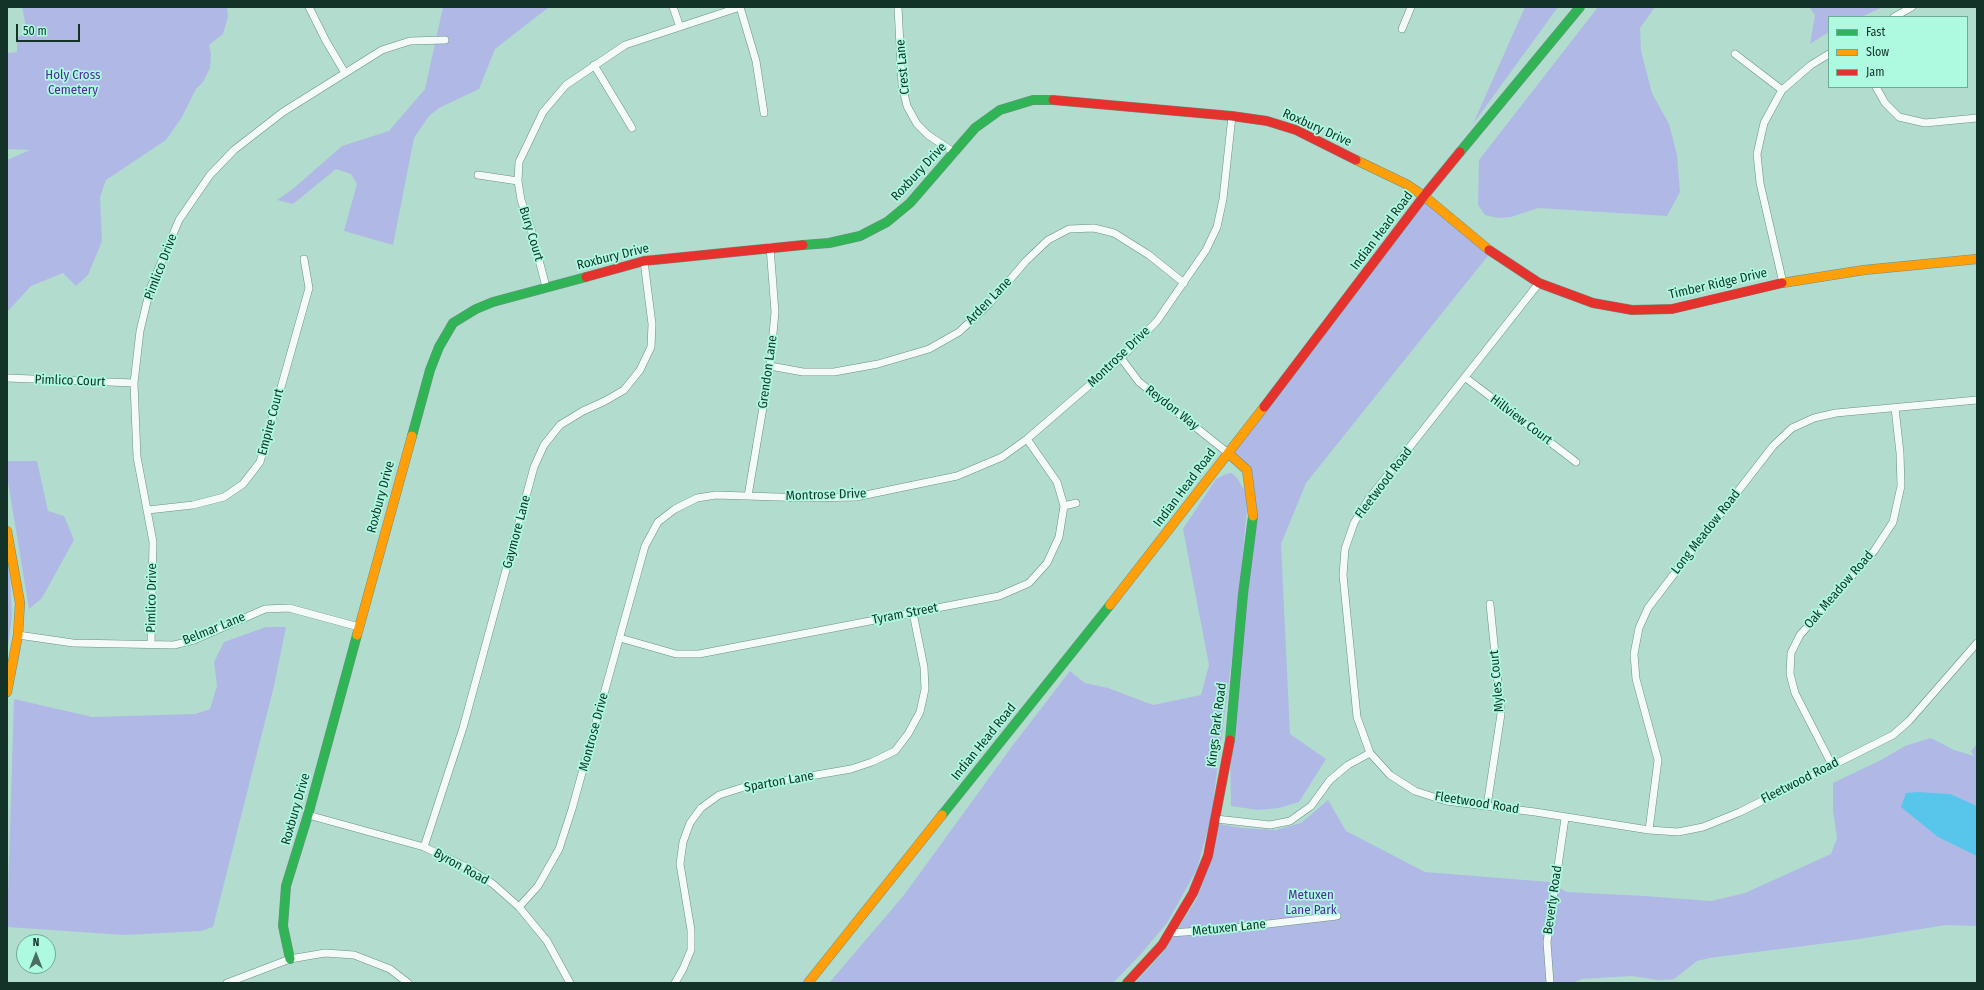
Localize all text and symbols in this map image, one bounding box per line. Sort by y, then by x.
scale bar [18,16,82,42]
legend [1828,16,1968,88]
text: 50 m [23,24,47,38]
text: Fast [1866,25,1885,39]
street label: Crest Lane [893,39,913,95]
text: Slow [1866,45,1889,59]
text: Jam [1866,65,1884,79]
park label: Holy Cross Cemetery [45,67,101,98]
street label: Roxbury Drive [1280,106,1354,150]
street label: Roxbury Drive [888,140,950,204]
street label: Indian Head Road [1347,189,1417,273]
street label: Bury Court [515,205,547,263]
street label: Pimlico Drive [141,232,181,302]
street label: Roxbury Drive [575,240,651,274]
street label: Timber Ridge Drive [1667,265,1769,303]
street label: Arden Lane [963,274,1015,328]
street label: Montrose Drive [1085,323,1153,391]
street label: Grendon Lane [755,334,781,410]
street label: Pimlico Court [34,372,106,390]
street label: Reydon Way [1142,382,1202,434]
street label: Empire Court [255,387,287,457]
street label: Hillview Court [1487,392,1555,448]
street label: Fleetwood Road [1352,444,1416,522]
street label: Indian Head Road [1150,446,1220,530]
street label: Roxbury Drive [364,459,398,535]
street label: Montrose Drive [785,486,867,504]
street label: Long Meadow Road [1668,487,1744,577]
street label: Gaymore Lane [500,494,534,570]
street label: Oak Meadow Road [1801,548,1877,632]
street label: Pimlico Drive [144,563,160,633]
street label: Tyram Street [871,600,939,628]
street label: Belmar Lane [180,609,248,649]
street label: Myles Court [1487,649,1507,713]
street label: Kings Park Road [1204,682,1230,768]
street label: Montrose Drive [576,691,612,773]
street label: Indian Head Road [948,700,1020,784]
street label: Fleetwood Road [1759,755,1841,807]
street label: Sparton Lane [743,768,815,796]
street label: Roxbury Drive [278,771,314,847]
street label: Fleetwood Road [1434,789,1520,817]
street label: Byron Road [431,845,491,889]
street label: Beverly Road [1540,865,1566,935]
park label: Metuxen Lane Park [1285,887,1337,918]
street label: Metuxen Lane [1191,916,1267,940]
north arrow [16,934,56,974]
text: N [33,936,39,949]

